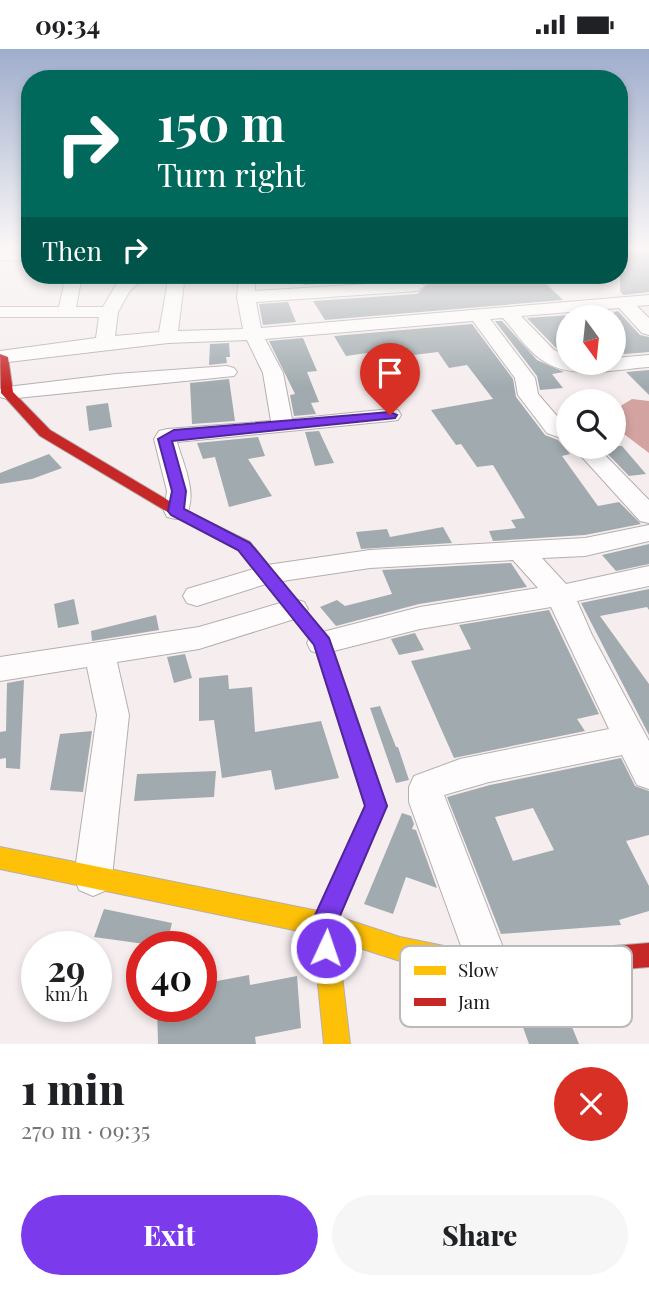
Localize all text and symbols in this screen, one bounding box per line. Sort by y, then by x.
text: 09:34 [35,7,100,42]
text: 150 m [157,89,285,154]
icon: right [42,98,133,189]
text: Turn right [157,152,305,195]
icon: right [116,231,154,269]
text: Then [42,233,102,268]
north arrow [556,305,626,375]
map controls [556,305,626,459]
pin [360,343,420,415]
icon: arrive [371,354,409,392]
button: search [556,389,626,459]
position arrow [289,911,363,985]
speed limit sign: 40 [126,931,217,1022]
text: 29 [48,944,85,991]
legend [400,946,632,1027]
text: Slow [458,956,499,982]
text: km/h [45,982,88,1006]
text: Jam [457,988,490,1014]
text: 1 min [21,1060,125,1116]
button: close [554,1067,628,1141]
text: 270 m · 09:35 [21,1114,150,1145]
button: Exit [21,1195,318,1275]
button: Share [332,1195,628,1275]

